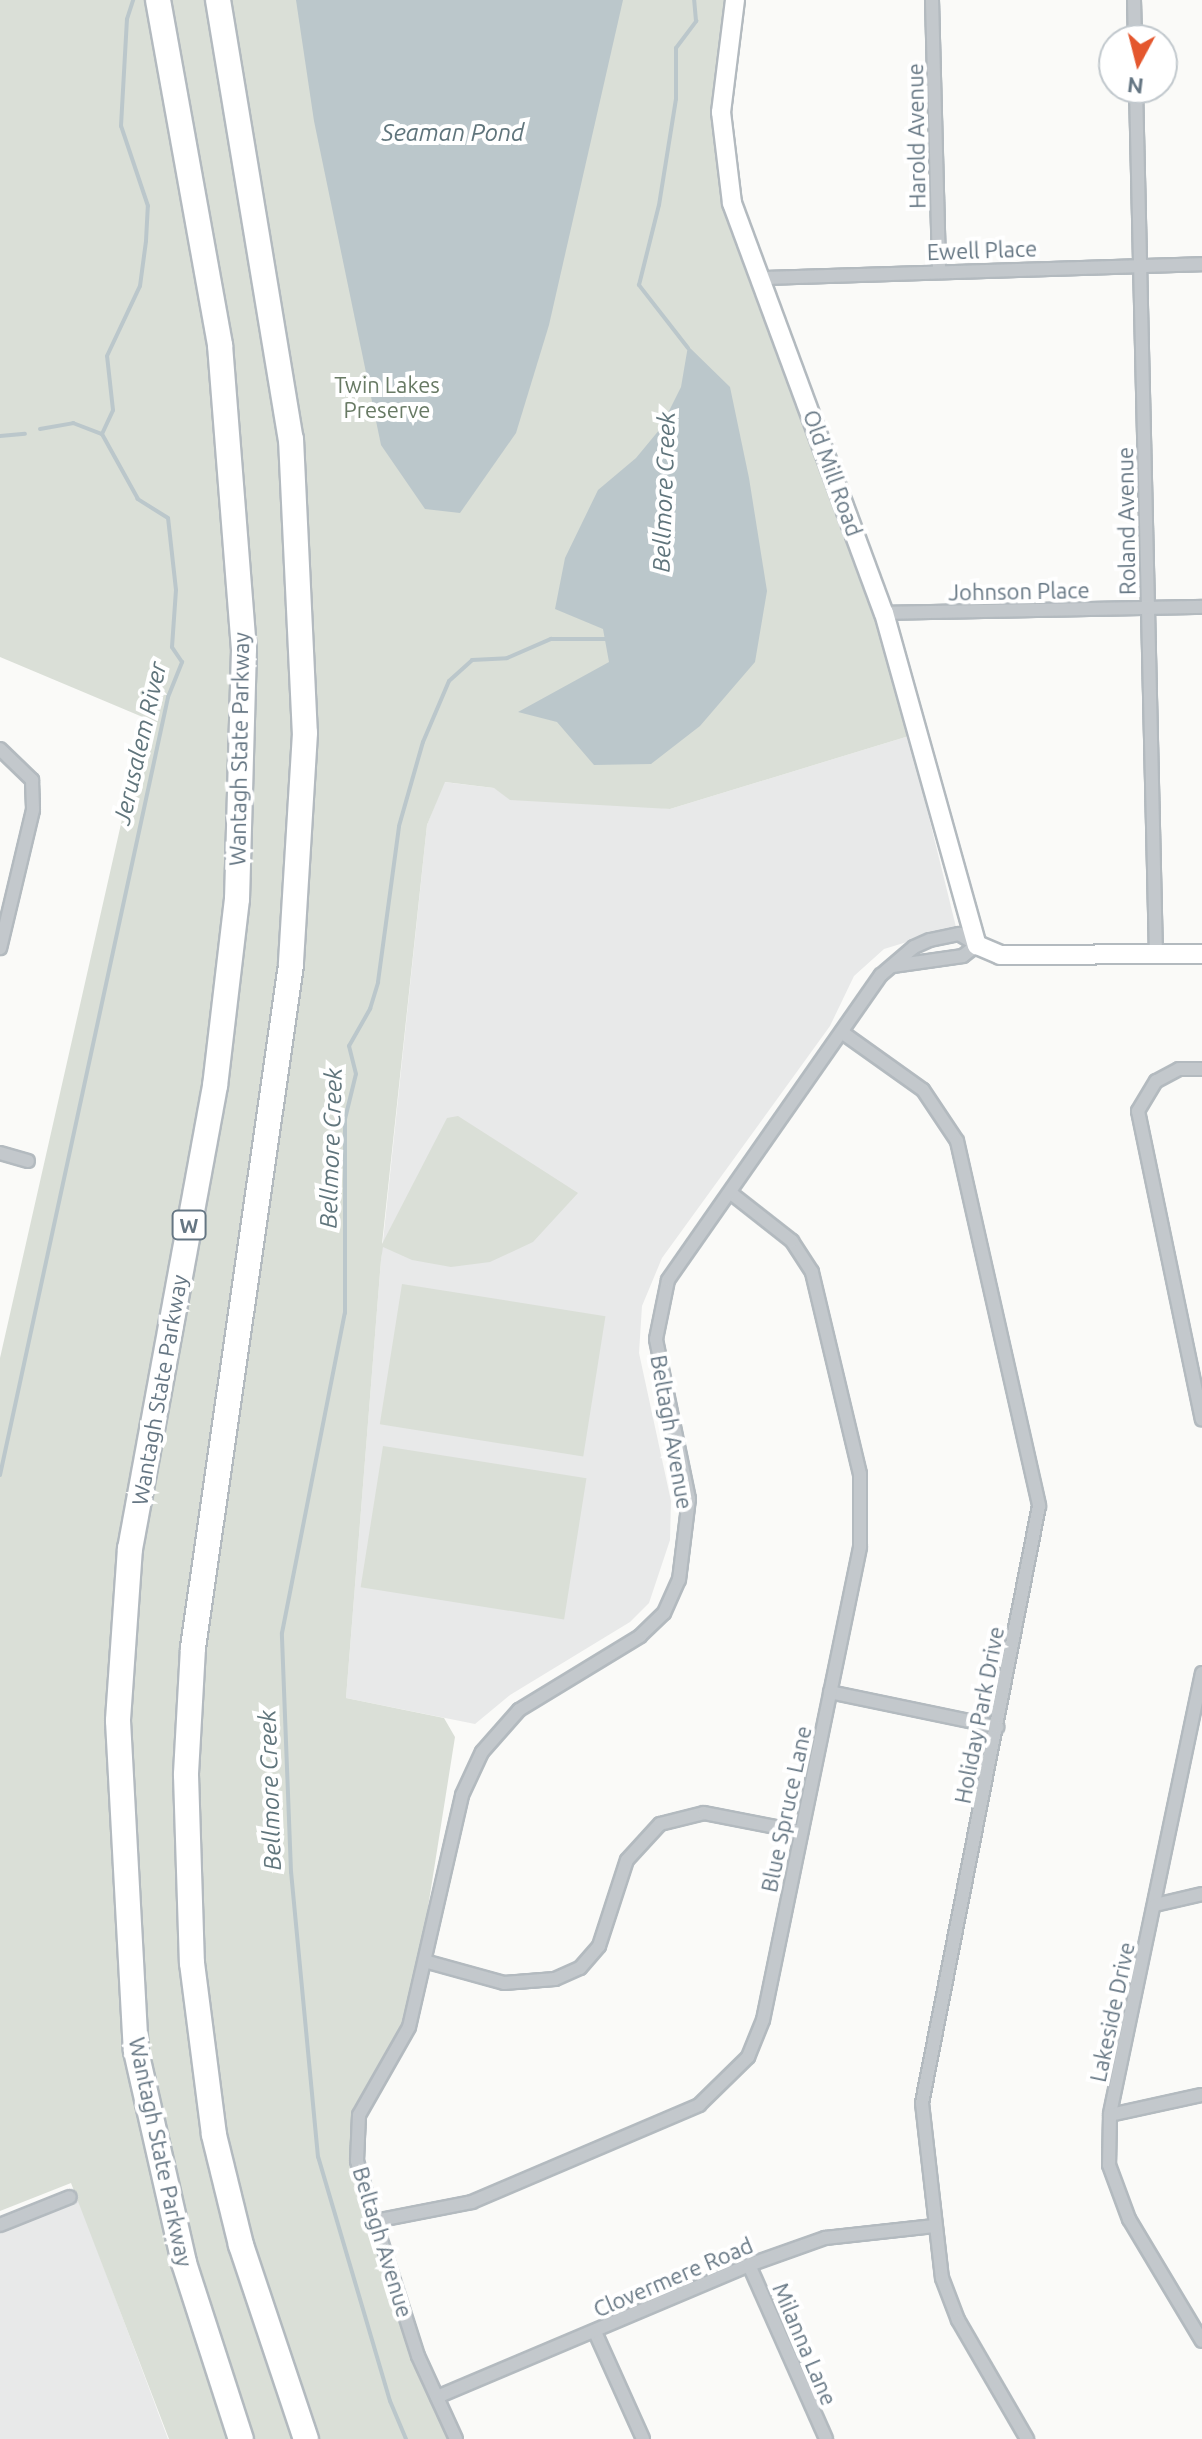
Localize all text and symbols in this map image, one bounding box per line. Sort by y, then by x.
north arrow [1098,24,1178,104]
street label: Harold Avenue [902,63,930,209]
text: N [1126,73,1145,100]
water label: Seaman Pond [382,119,524,147]
street label: Ewell Place [926,235,1038,265]
park label: Twin Lakes Preserve [334,371,440,422]
street label: Old Mill Road [798,406,868,540]
water label: Bellmore Creek [647,411,681,573]
street label: Roland Avenue [1112,447,1140,595]
street label: Johnson Place [948,577,1090,605]
street label: Wantagh State Parkway [224,632,254,866]
water label: Jerusalem River [107,659,173,827]
water label: Bellmore Creek [314,1067,348,1229]
road number: W [171,1209,207,1241]
street label: Wantagh State Parkway [126,1273,192,1507]
street label: Beltagh Avenue [645,1353,699,1511]
street label: Holiday Park Drive [949,1624,1009,1806]
water label: Bellmore Creek [253,1709,287,1871]
street label: Blue Spruce Lane [755,1723,817,1895]
street label: Lakeside Drive [1084,1940,1140,2084]
street label: Wantagh State Parkway [124,2035,198,2269]
street label: Beltagh Avenue [348,2163,418,2321]
street label: Clovermere Road [589,2232,757,2322]
street label: Milanna Lane [767,2279,843,2409]

